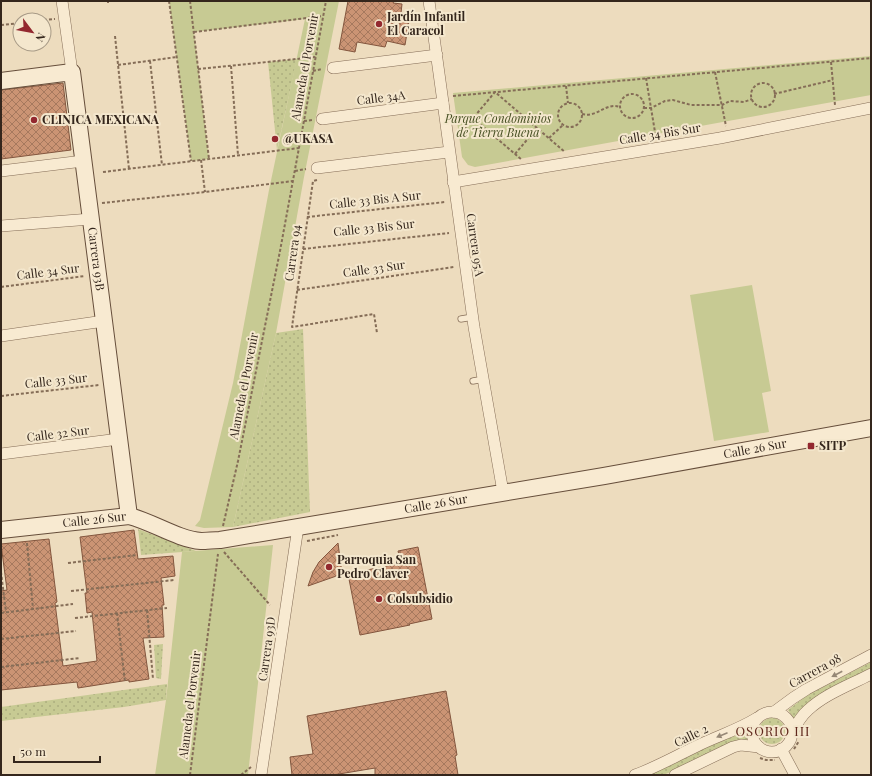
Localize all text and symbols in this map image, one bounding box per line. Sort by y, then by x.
place label: Jardín Infantil El Caracol [386,8,466,38]
street label: Alameda el Porvenir [287,11,321,123]
north arrow [12,12,52,52]
marker: Jardín Infantil El Caracol [374,19,384,29]
text: N [32,30,49,45]
street label: Calle 34A [356,86,407,108]
park label: Parque Condominios de Tierra Buena [444,110,552,140]
place label: CLINICA MEXICANA [42,111,160,127]
marker: CLINICA MEXICANA [29,115,39,125]
street label: Calle 34 Bis Sur [618,119,702,147]
place label: @UKASA [283,130,334,146]
marker: @UKASA [270,134,280,144]
street label: Calle 33 Bis A Sur [328,186,422,212]
street label: Carrera 95A [464,212,488,278]
street label: Calle 33 Bis Sur [332,215,416,239]
street label: Carrera 94 [280,223,304,282]
street label: Carrera 93B [85,226,109,292]
street label: Calle 33 Sur [342,256,407,280]
street label: Calle 34 Sur [16,259,81,283]
street label: Alameda el Porvenir [225,330,261,442]
street label: Calle 33 Sur [24,369,89,391]
street label: Calle 32 Sur [26,421,91,445]
street label: Calle 26 Sur [722,434,788,461]
place label: SITP [819,437,847,453]
marker: SITP [806,441,816,451]
street label: Calle 26 Sur [403,490,469,516]
street label: Calle 26 Sur [62,507,128,530]
place label: Parroquia San Pedro Claver [337,551,417,581]
marker: Parroquia San Pedro Claver [324,562,334,572]
place label: Colsubsidio [387,590,453,606]
marker: Colsubsidio [374,594,384,604]
street label: Carrera 93D [254,615,279,682]
street label: Alameda el Porvenir [174,649,204,761]
street label: Carrera 98 [786,649,843,691]
one-way arrow [831,670,843,677]
street label: Calle 2 [671,720,710,750]
district label: OSORIO III [735,722,811,739]
one-way arrow [716,733,728,739]
scale bar [14,738,100,764]
text: 50 m [20,743,46,759]

